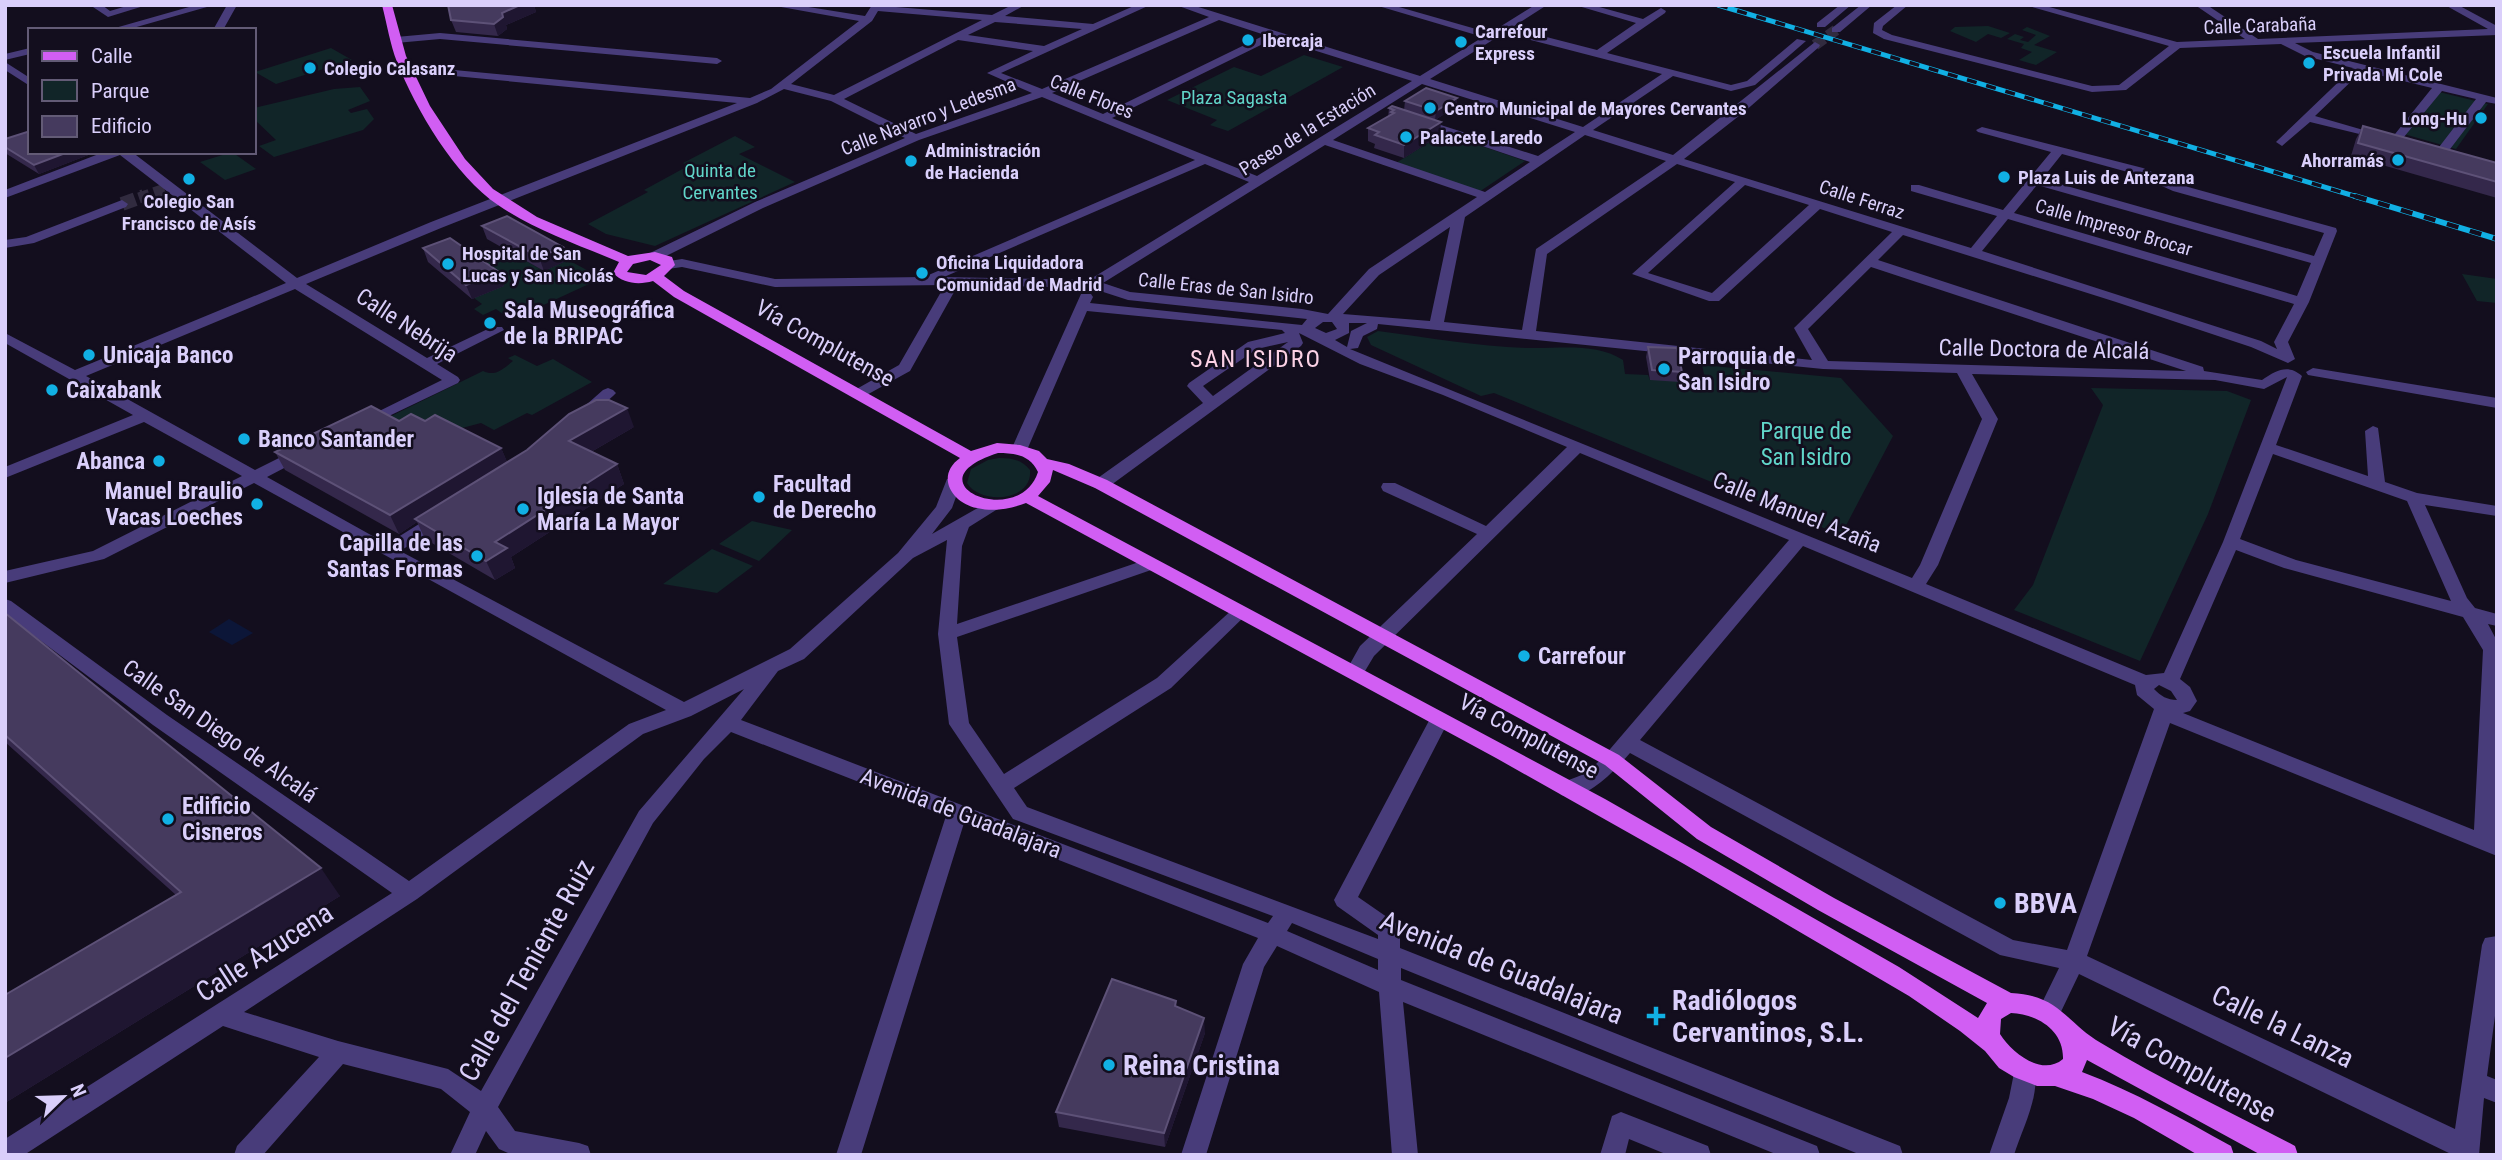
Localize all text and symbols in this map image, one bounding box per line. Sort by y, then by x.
street label: Calle Carabaña [2203,12,2317,39]
place label: Carrefour Express [1475,20,1548,65]
legend [28,28,256,154]
place label: Ibercaja [1262,29,1323,52]
marker: Ibercaja [1240,32,1256,48]
marker: Carrefour Express [1453,34,1469,50]
place label: Escuela Infantil Privada Mi Cole [2323,41,2443,86]
text: Calle [91,44,133,68]
marker: Escuela Infantil Privada Mi Cole [2301,55,2317,71]
place label: Colegio Calasanz [324,57,455,80]
marker: Colegio Calasanz [302,60,318,76]
street label: Calle Flores [1047,69,1137,124]
street label: Calle Navarro y Ledesma [837,72,1019,160]
street label: Paseo de la Estación [1235,78,1380,181]
text: Parque [91,79,149,103]
park label: Plaza Sagasta [1181,86,1287,109]
place label: Centro Municipal de Mayores Cervantes [1444,97,1747,120]
marker: Centro Municipal de Mayores Cervantes [1422,100,1438,116]
place label: Long-Hu [2402,107,2467,130]
marker: Long-Hu [2473,110,2489,126]
text: Edificio [91,114,152,138]
place label: Palacete Laredo [1420,126,1543,149]
marker: Palacete Laredo [1398,129,1414,145]
place label: Administración de Hacienda [925,139,1041,184]
place label: Ahorramás [2301,149,2384,172]
marker: Ahorramás [2390,152,2406,168]
marker: Administración de Hacienda [903,153,919,169]
park label: Quinta de Cervantes [682,159,758,204]
place label: Plaza Luis de Antezana [2018,166,2195,189]
marker: Plaza Luis de Antezana [1996,169,2012,185]
marker: Colegio San Francisco de Asís [181,171,197,187]
street label: Calle Ferraz [1816,175,1907,224]
place label: Colegio San Francisco de Asís [122,190,256,235]
street label: Calle Impresor Brocar [2033,194,2195,261]
place label: Hospital de San Lucas y San Nicolás [462,242,614,287]
place label: Oficina Liquidadora Comunidad de Madrid [936,251,1102,296]
marker: Hospital de San Lucas y San Nicolás [440,256,456,272]
marker: Oficina Liquidadora Comunidad de Madrid [914,265,930,281]
street label: Calle Eras de San Isidro [1137,268,1315,309]
street label: Calle Nebrija [351,283,463,368]
street label: Vía Complutense [751,294,899,393]
place label: Sala Museográfica de la BRIPAC [504,297,675,350]
marker: Sala Museográfica de la BRIPAC [482,315,498,331]
street label: Calle Doctora de Alcalá [1938,334,2150,365]
place label: Unicaja Banco [103,342,234,369]
place label: Parroquia de San Isidro [1678,343,1795,396]
district label: SAN ISIDRO [1190,345,1322,373]
marker: Unicaja Banco [81,347,97,363]
marker: Parroquia de San Isidro [1656,361,1672,377]
place label: Caixabank [66,377,163,404]
marker: Caixabank [44,382,60,398]
park label: Parque de San Isidro [1760,418,1852,471]
place label: Banco Santander [258,426,415,453]
marker: Banco Santander [236,431,252,447]
place label: Abanca [76,448,145,475]
marker: Abanca [151,453,167,469]
street label: Calle Manuel Azaña [1709,466,1885,559]
place label: Facultad de Derecho [773,471,876,524]
place label: Manuel Braulio Vacas Loeches [105,478,243,531]
place label: Iglesia de Santa María La Mayor [537,483,684,536]
marker: Facultad de Derecho [751,489,767,505]
marker: Manuel Braulio Vacas Loeches [249,496,265,512]
marker: Iglesia de Santa María La Mayor [515,501,531,517]
place label: Capilla de las Santas Formas [327,530,463,583]
marker: Capilla de las Santas Formas [469,548,485,564]
place label: Carrefour [1538,643,1626,670]
marker: Carrefour [1516,648,1532,664]
street label: Calle San Diego de Alcalá [117,654,322,809]
street label: Vía Complutense [1454,688,1603,785]
street label: Avenida de Guadalajara [857,763,1065,864]
place label: Edificio Cisneros [182,793,263,846]
marker: Edificio Cisneros [160,811,176,827]
street label: Calle del Teniente Ruiz [452,853,601,1087]
place label: BBVA [2014,887,2077,920]
marker: BBVA [1992,895,2008,911]
street label: Calle Azucena [190,896,339,1009]
street label: Avenida de Guadalajara [1375,904,1628,1031]
street label: Calle la Lanza [2206,978,2359,1075]
place label: Radiólogos Cervantinos, S.L. [1672,984,1864,1049]
marker: Radiólogos Cervantinos, S.L. [1646,1006,1666,1026]
street label: Vía Complutense [2102,1009,2282,1129]
place label: Reina Cristina [1123,1049,1280,1082]
marker: Reina Cristina [1101,1057,1117,1073]
north arrow [28,1062,98,1132]
text: N [65,1081,91,1100]

